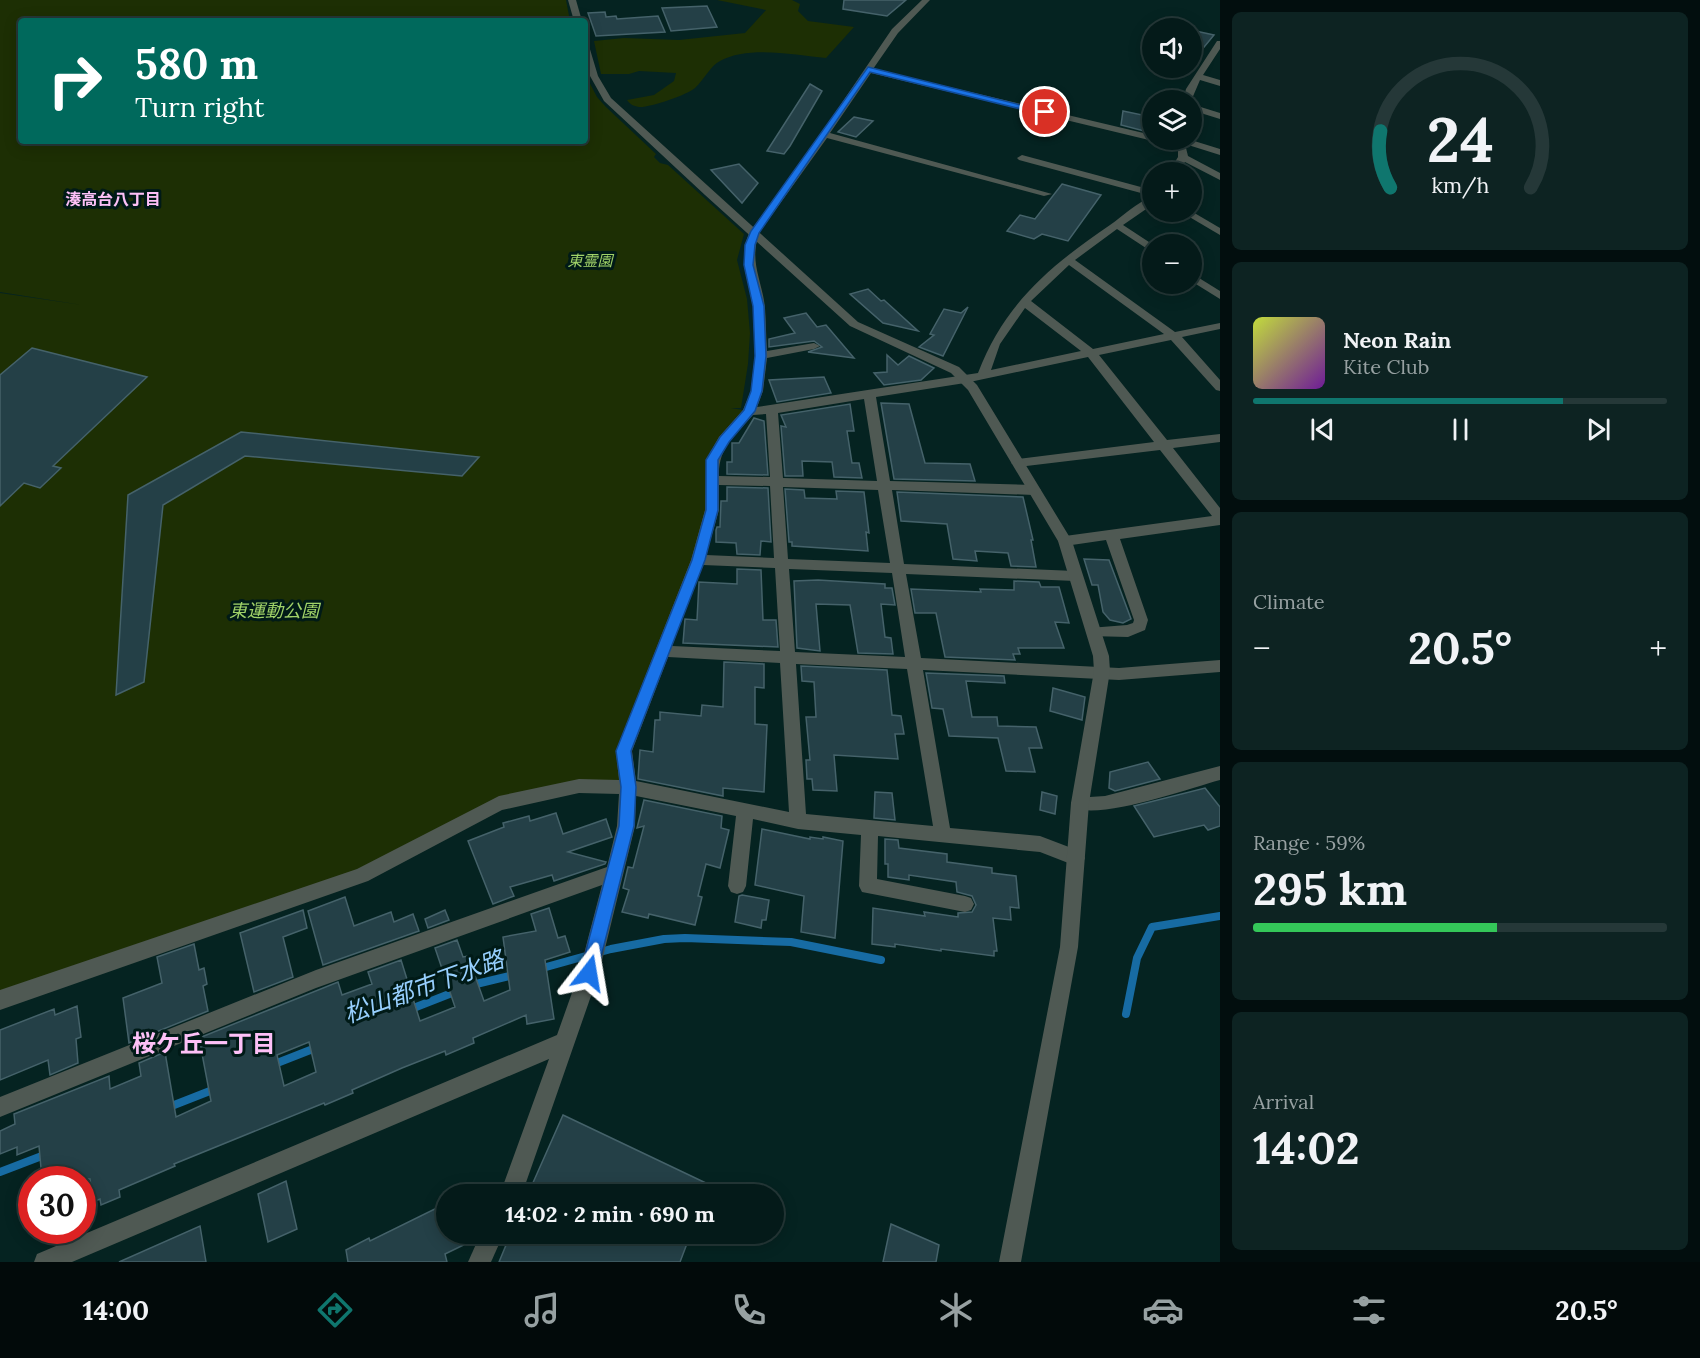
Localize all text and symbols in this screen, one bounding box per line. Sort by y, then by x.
map controls [1142,18,1202,294]
button: sound [1142,18,1202,78]
text: 580 m [135,37,258,91]
icon: right [36,42,114,120]
pin [1019,86,1070,137]
text: Turn right [135,90,264,124]
button: layers [1142,90,1202,150]
icon: arrive [1028,95,1061,128]
text: 24 [1426,99,1494,179]
button: + [1142,162,1202,222]
text: km/h [1431,171,1489,199]
district label: 湊高台八丁目 [65,189,161,209]
button: − [1142,234,1202,294]
park label: 東霊園 [567,251,614,270]
text: Neon Rain [1343,326,1451,354]
text: Kite Club [1343,354,1429,379]
icon: previous [1306,413,1339,446]
icon: pause [1444,413,1477,446]
icon: next [1582,413,1615,446]
text: Climate [1253,589,1325,614]
park label: 東運動公園 [229,599,322,622]
text: 20.5° [1408,619,1512,676]
text: − [1253,627,1271,669]
text: + [1649,627,1667,669]
text: Range · 59% [1253,830,1365,855]
text: 295 km [1253,860,1407,917]
position arrow [557,941,621,1005]
water label: 松山都市下水路 [340,943,510,1030]
district label: 桜ケ丘一丁目 [132,1028,276,1059]
text: Arrival [1253,1089,1314,1114]
text: 14:02 [1253,1119,1360,1176]
speed limit sign: 30 [18,1166,96,1244]
text: 14:02 · 2 min · 690 m [505,1200,715,1228]
icon: directions [314,1289,356,1331]
icon: music [521,1289,563,1331]
icon: phone [728,1289,770,1331]
icon: climate [935,1289,977,1331]
icon: car [1142,1289,1184,1331]
icon: filters [1348,1289,1390,1331]
text: 14:00 [82,1293,149,1327]
text: 20.5° [1555,1293,1618,1327]

